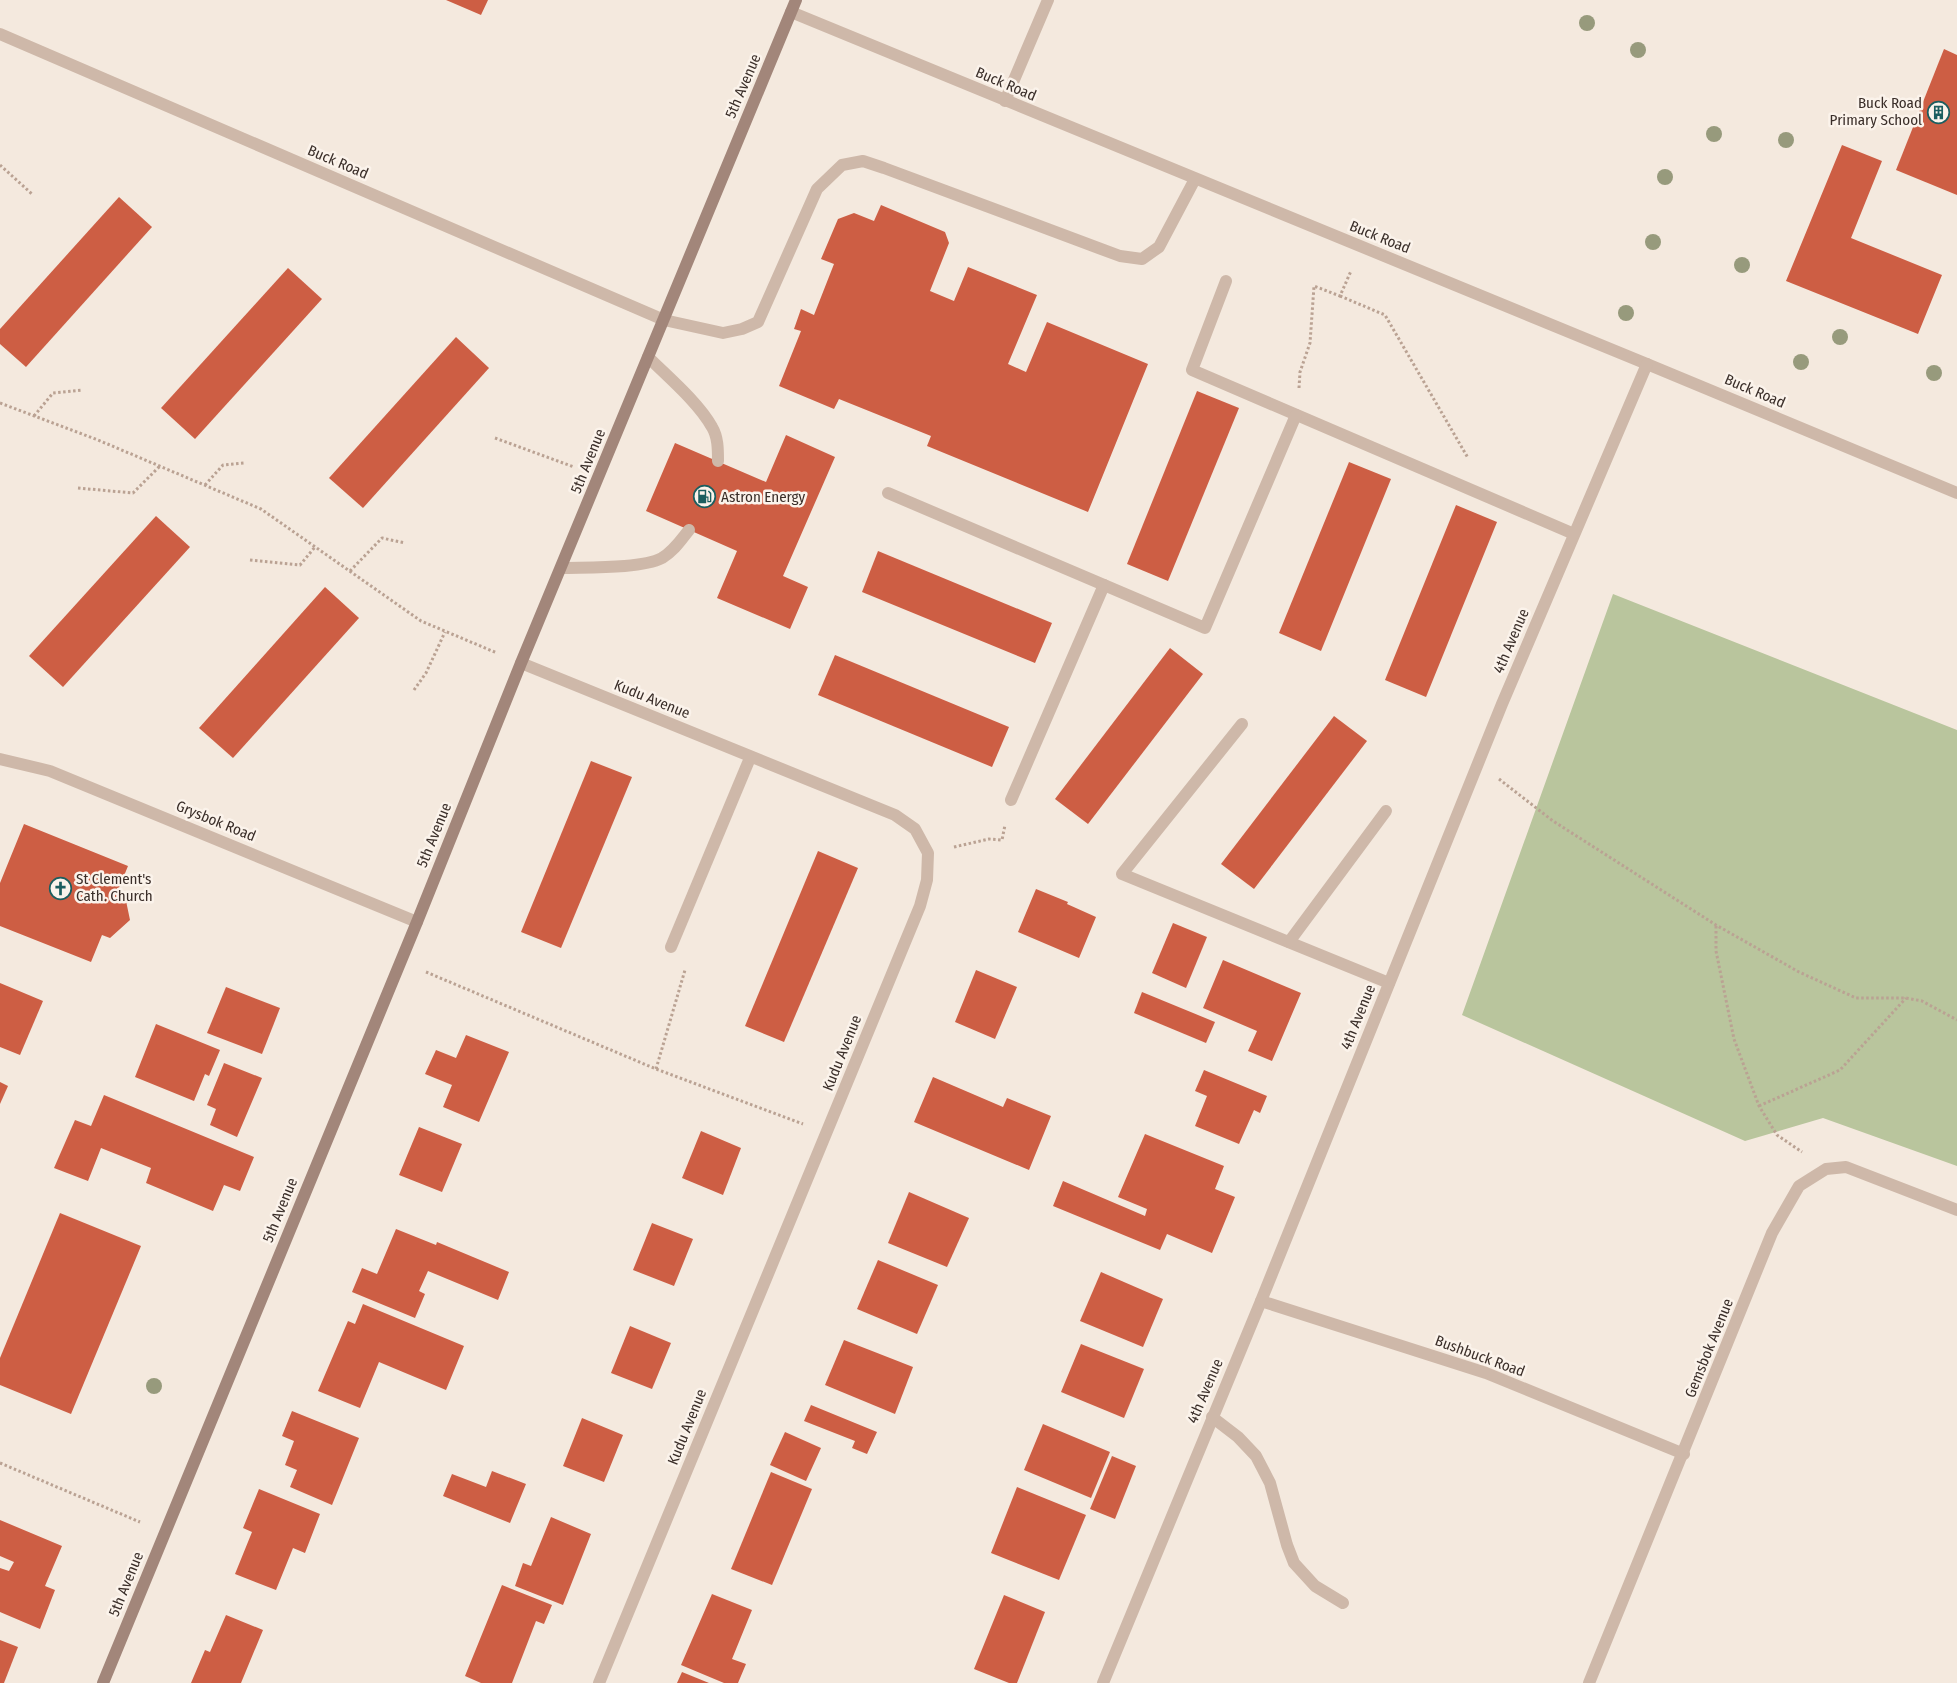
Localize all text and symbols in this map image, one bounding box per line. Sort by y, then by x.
street label: 5th Avenue [721,51,765,121]
street label: Buck Road [973,63,1039,105]
place label: Buck Road Primary School [1830,94,1922,129]
building icon: Buck Road Primary School [1926,100,1950,124]
street label: Buck Road [305,141,371,183]
street label: Buck Road [1347,217,1413,257]
street label: Buck Road [1722,370,1788,412]
street label: 5th Avenue [567,426,609,496]
fuel station icon: Astron Energy [693,485,717,509]
place label: Astron Energy [721,488,806,506]
street label: 4th Avenue [1489,606,1533,676]
street label: Kudu Avenue [611,676,693,722]
street label: Grysbok Road [174,797,258,845]
street label: 5th Avenue [413,800,455,870]
place label: St Clement's Cath. Church [76,870,153,905]
church icon: St Clement's Cath. Church [48,876,72,900]
street label: 4th Avenue [1337,982,1379,1052]
street label: Kudu Avenue [819,1012,865,1094]
street label: 5th Avenue [259,1175,301,1245]
street label: Gemsbok Avenue [1681,1296,1737,1400]
street label: Bushbuck Road [1433,1331,1527,1381]
street label: 4th Avenue [1183,1356,1227,1426]
street label: Kudu Avenue [664,1386,710,1468]
street label: 5th Avenue [105,1549,147,1619]

